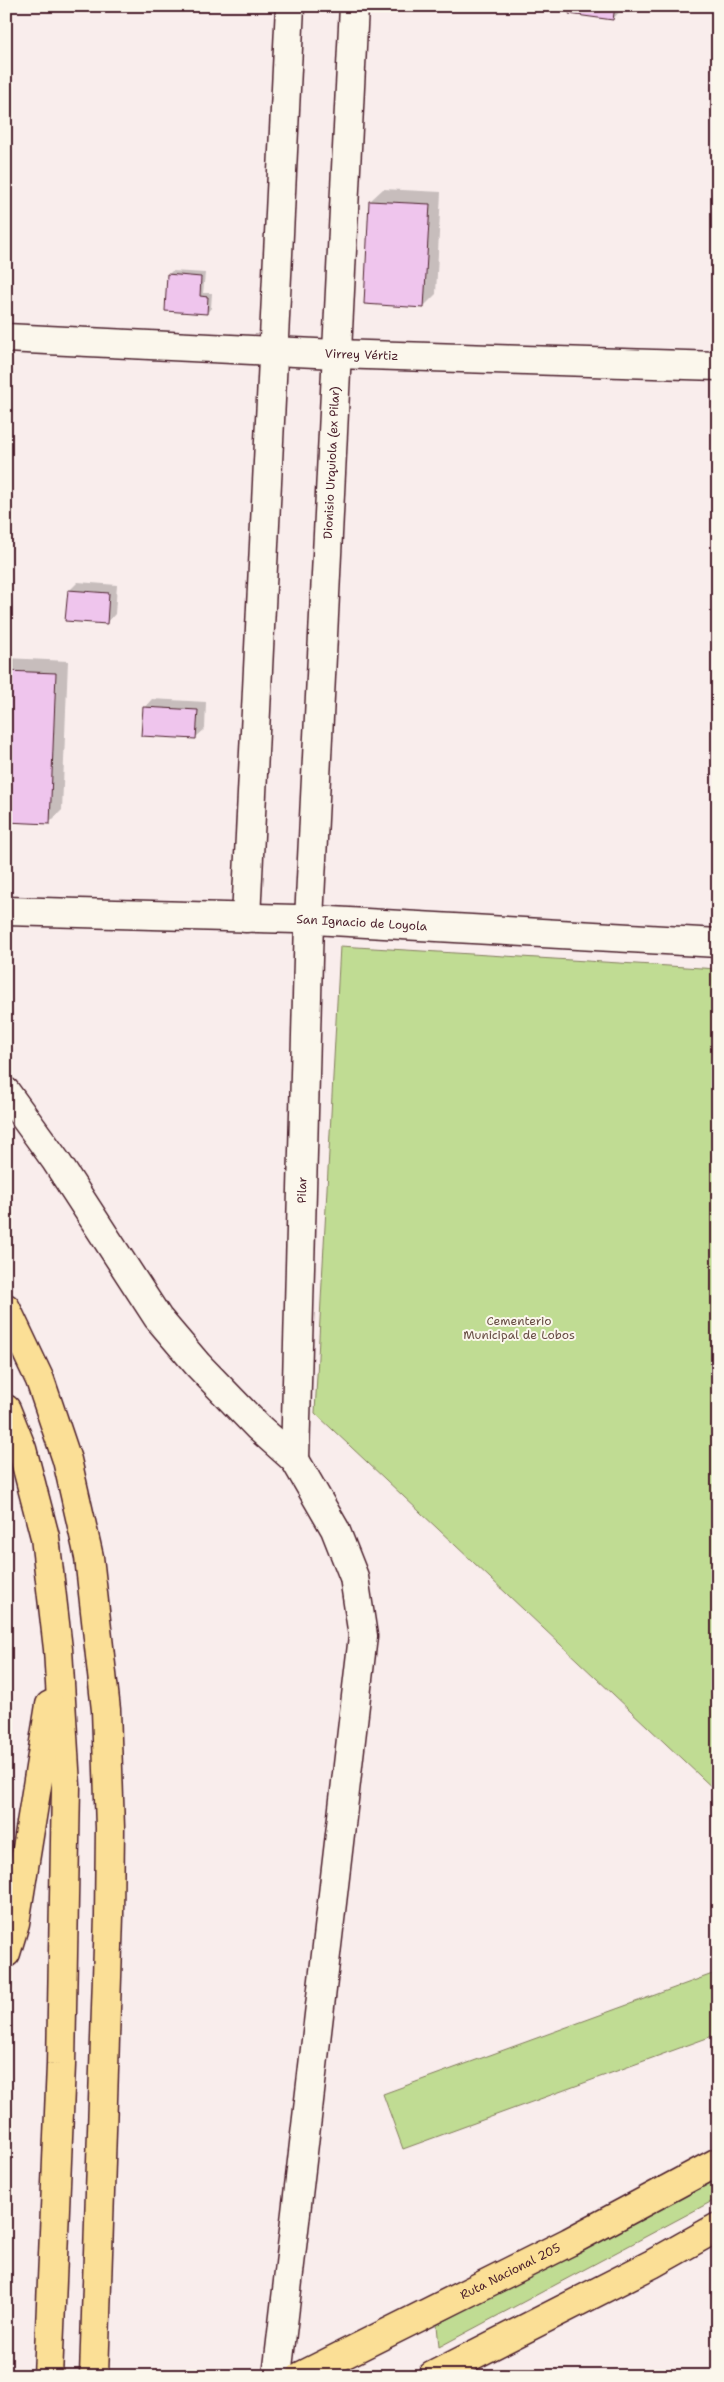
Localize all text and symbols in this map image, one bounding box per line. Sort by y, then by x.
street label: Virrey Vértiz [324,345,399,364]
street label: Dionisio Urquiola (ex Pilar) [320,386,343,539]
street label: San Ignacio de Loyola [296,911,428,934]
street label: Pilar [294,1176,310,1204]
park label: Cementerio Municipal de Lobos [463,1313,575,1343]
street label: Ruta Nacional 205 [457,2240,563,2303]

